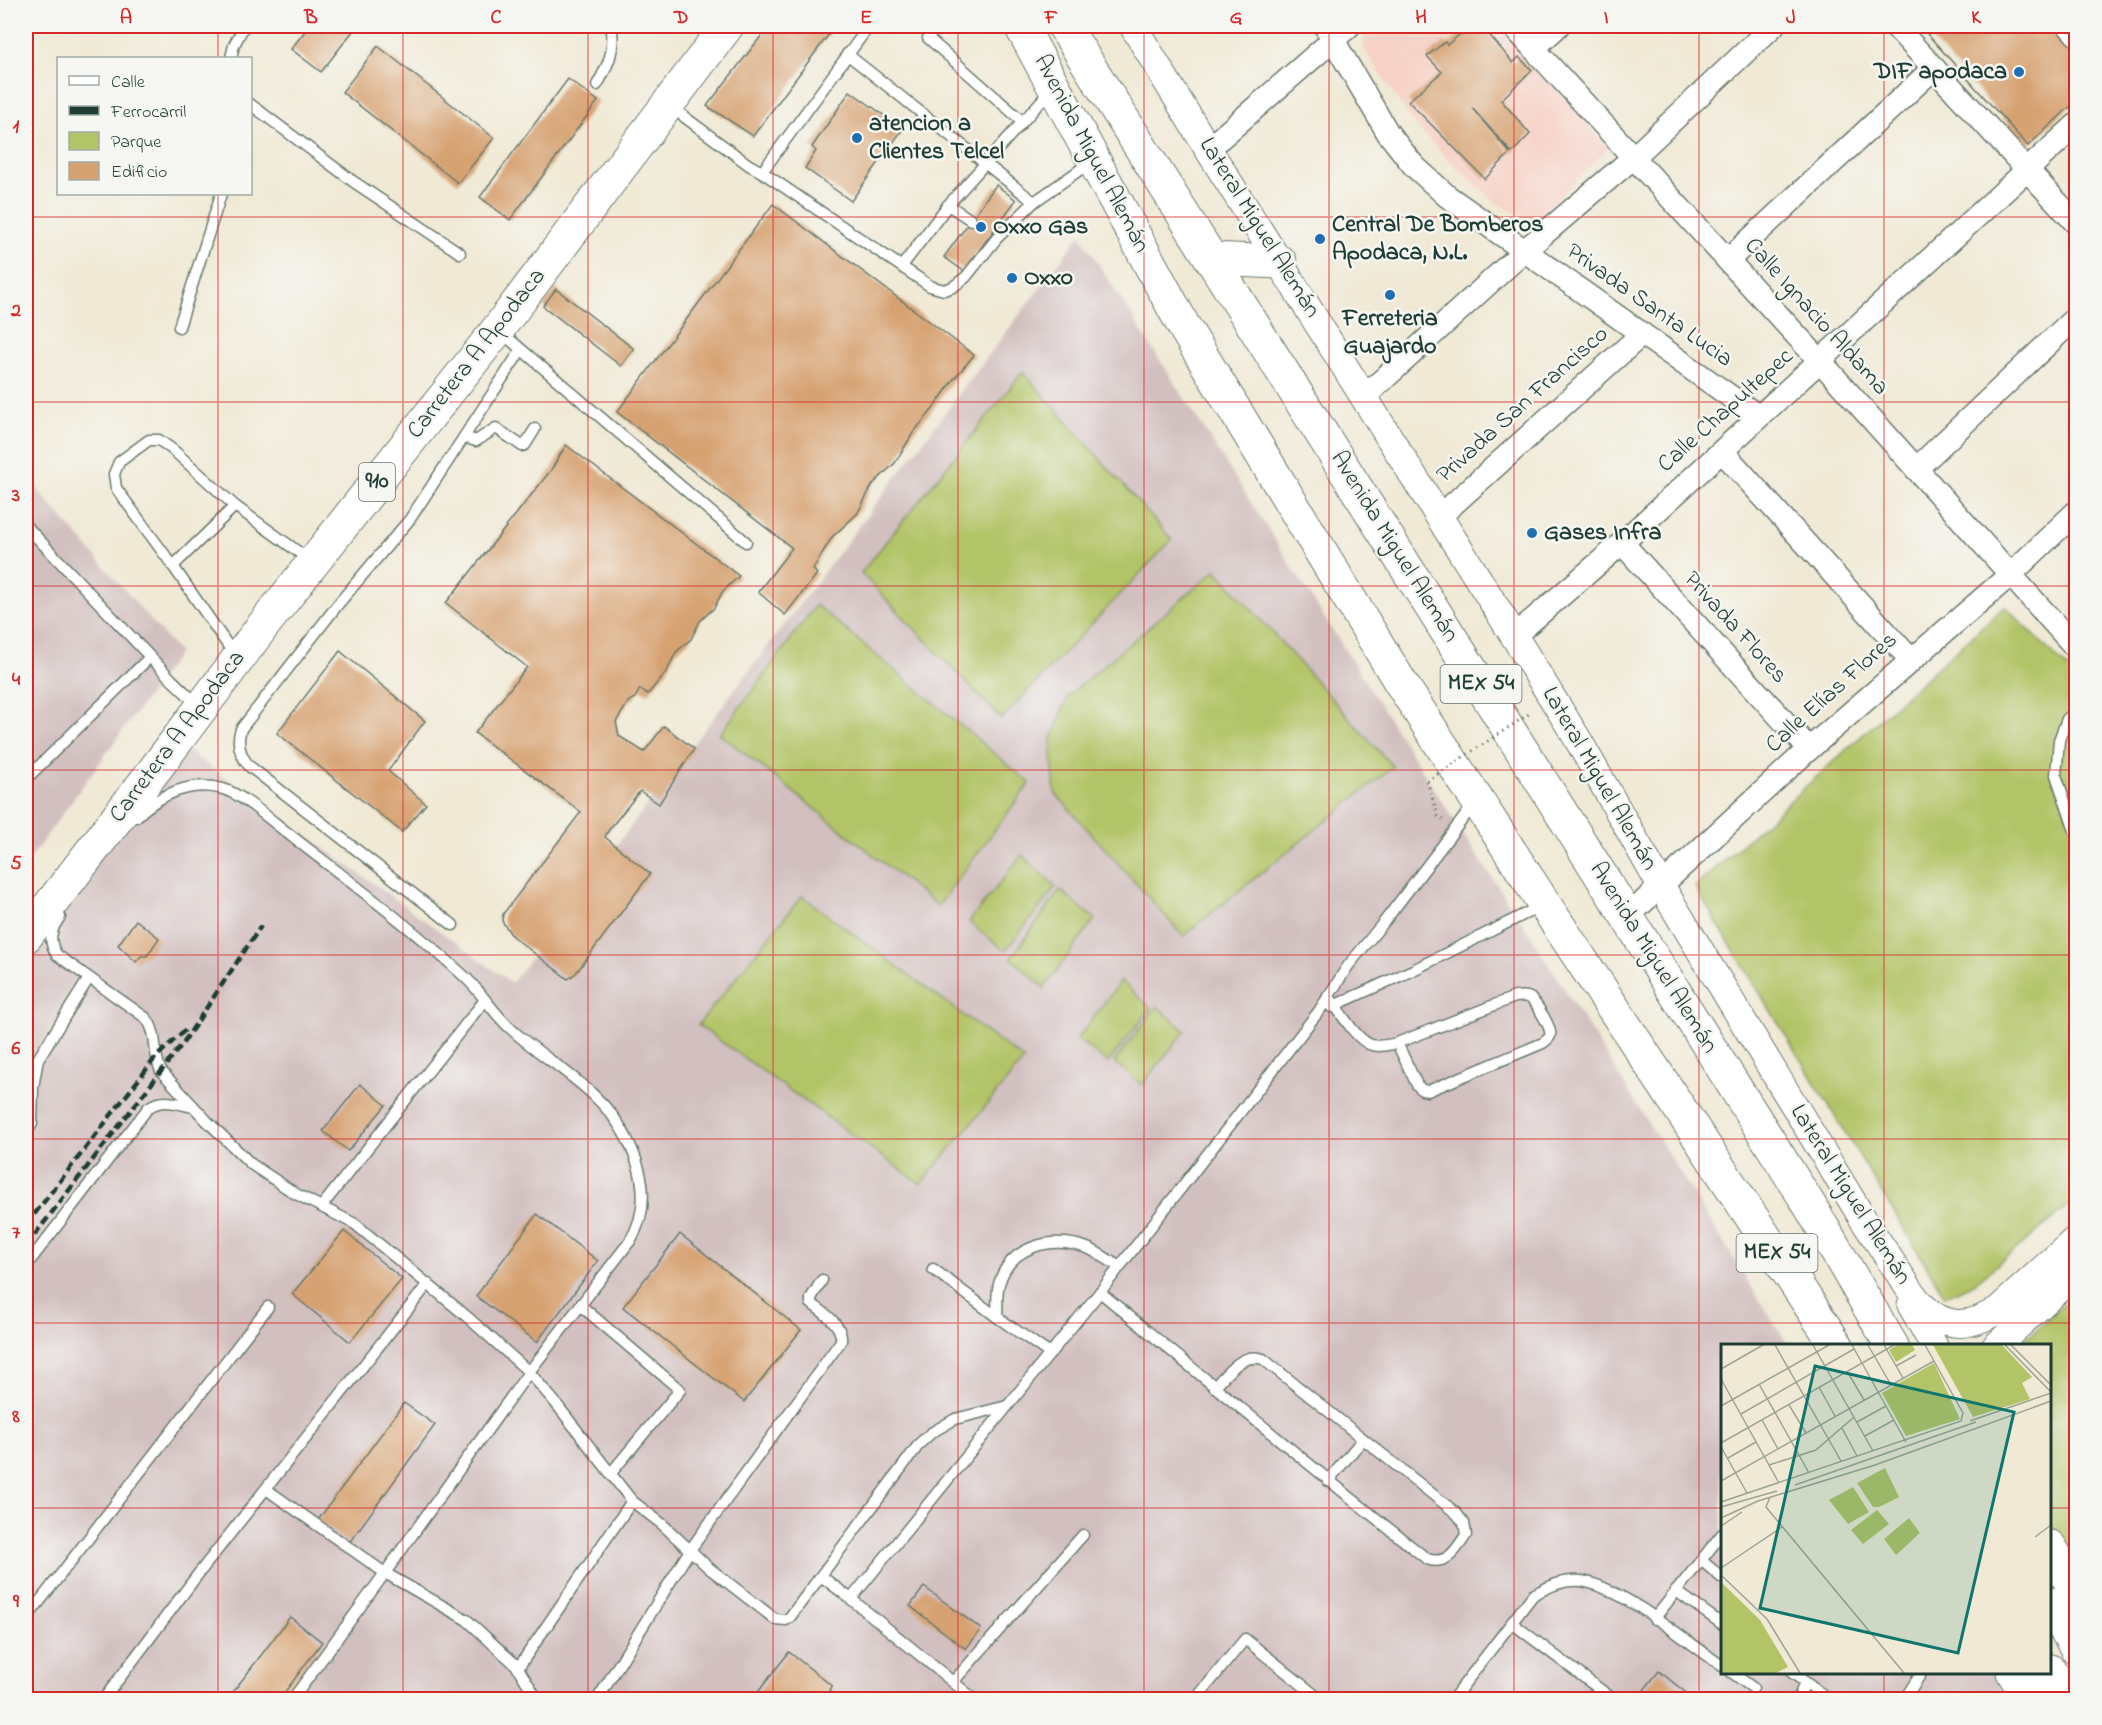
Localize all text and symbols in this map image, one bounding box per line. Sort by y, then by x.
text: A [120,4,132,33]
text: B [303,4,318,33]
text: C [491,4,502,33]
text: D [673,4,688,33]
text: E [860,4,872,33]
text: F [1044,4,1058,33]
text: G [1230,4,1243,33]
text: H [1415,4,1427,33]
text: I [1604,4,1609,33]
text: J [1786,4,1796,33]
text: K [1971,4,1982,33]
street label: Avenida Miguel Alemán [1024,48,1158,260]
place label: DIF apodaca [1873,55,2007,90]
legend [57,57,252,195]
marker: DIF apodaca [2012,65,2026,79]
text: Calle [111,70,146,96]
text: Ferrocarril [110,100,186,126]
place label: atencion a Clientes Telcel [869,107,1004,170]
text: 1 [13,113,20,142]
text: Parque [111,130,162,156]
marker: atencion a Clientes Telcel [850,131,864,145]
street label: Lateral Miguel Alemán [1189,131,1329,325]
text: Edificio [111,160,167,186]
place label: Central De Bomberos Apodaca, N.L. [1332,208,1543,271]
place label: Oxxo Gas [993,210,1088,245]
marker: Oxxo Gas [974,220,988,234]
street label: Calle Ignacio Aldama [1735,230,1897,404]
marker: Central De Bomberos Apodaca, N.L. [1313,232,1327,246]
street label: Privada Santa Lucia [1558,235,1740,377]
street label: Carretera A Apodaca [399,261,555,447]
place label: Oxxo [1024,261,1073,296]
marker: Oxxo [1005,271,1019,285]
marker: Ferreteria Guajardo [1383,288,1397,302]
text: 2 [10,297,21,326]
place label: Ferreteria Guajardo [1341,302,1438,365]
street label: Privada San Francisco [1429,318,1617,492]
street label: Calle Chapultepec [1650,340,1802,482]
street label: Avenida Miguel Alemán [1321,444,1467,650]
road number: 910 [359,463,395,501]
text: 3 [11,482,20,511]
place label: Gases Infra [1544,516,1662,551]
marker: Gases Infra [1525,526,1539,540]
street label: Privada Flores [1675,564,1795,692]
street label: Calle Elías Flores [1758,624,1906,762]
street label: Carretera A Apodaca [101,643,255,831]
road number: MEX 54 [1440,665,1522,703]
text: 4 [12,666,21,695]
street label: Lateral Miguel Alemán [1532,680,1666,878]
text: 5 [10,850,22,879]
street label: Avenida Miguel Alemán [1580,855,1726,1061]
text: 6 [12,1035,21,1064]
street label: Lateral Miguel Alemán [1780,1098,1920,1292]
text: 7 [12,1219,21,1248]
road number: MEX 54 [1736,1234,1818,1272]
inset map [1721,1344,2051,1674]
text: 8 [11,1403,20,1432]
text: 9 [12,1588,20,1617]

